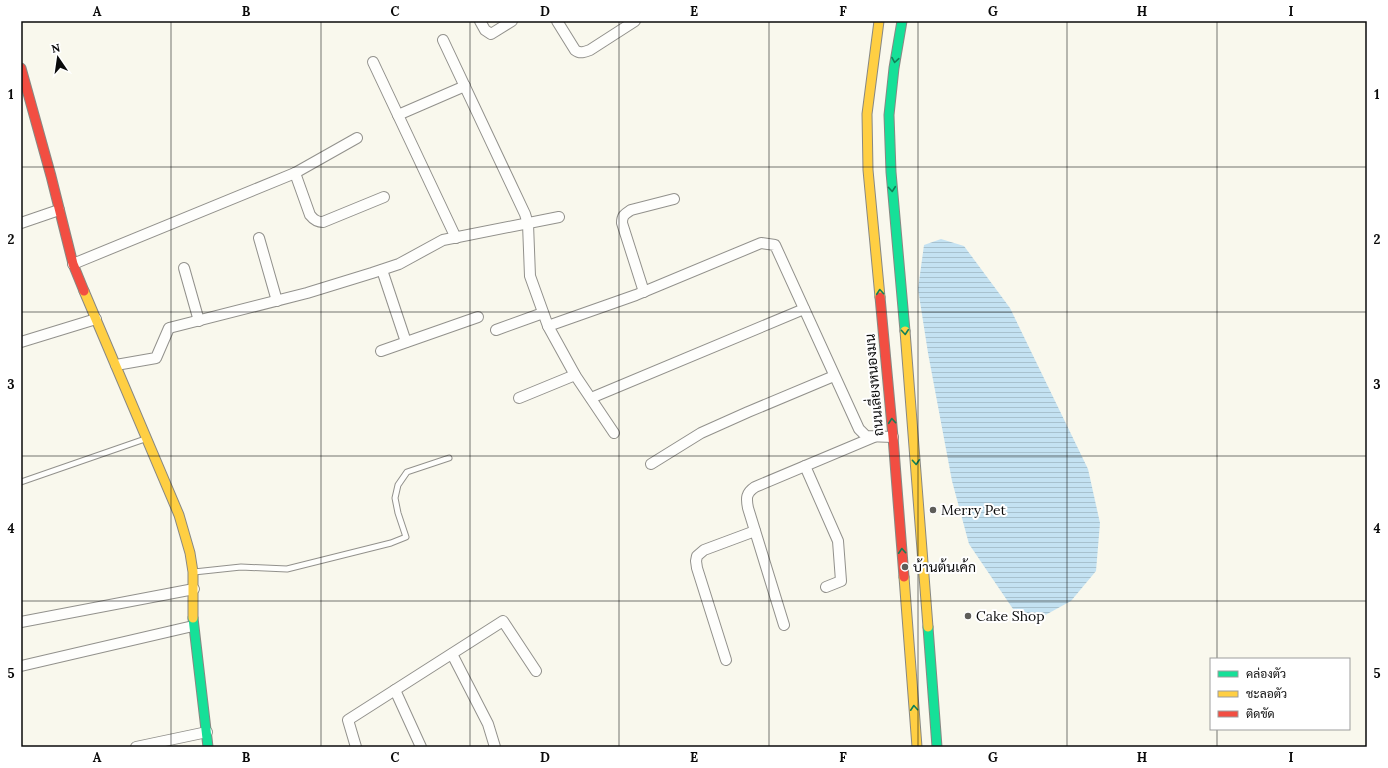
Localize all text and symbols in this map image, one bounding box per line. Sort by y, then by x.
text: A [93,3,102,20]
text: B [242,3,251,20]
text: C [391,3,400,20]
text: D [540,3,550,20]
text: E [690,3,698,20]
text: F [839,3,847,20]
text: G [988,3,998,20]
text: H [1137,3,1147,20]
text: I [1288,3,1294,20]
north arrow [38,38,78,78]
text: N [50,40,62,56]
one-way arrow [891,56,900,63]
text: 1 [8,86,14,103]
text: 1 [1374,86,1380,103]
one-way arrow [888,186,897,192]
text: 2 [8,231,15,248]
text: 2 [1374,231,1381,248]
one-way arrow [875,289,884,295]
one-way arrow [901,329,910,336]
street label: ถนนเลี่ยงหนองมน [858,333,887,437]
text: 3 [7,376,15,393]
text: 3 [1373,376,1381,393]
one-way arrow [887,418,896,424]
one-way arrow [912,459,921,465]
place label: Merry Pet [941,501,1007,519]
marker: Merry Pet [928,505,938,515]
text: 4 [7,520,15,537]
text: 4 [1373,520,1381,537]
one-way arrow [897,548,906,554]
place label: บ้านต้นเค้ก [913,558,976,576]
marker: บ้านต้นเค้ก [900,562,910,572]
place label: Cake Shop [976,607,1045,625]
marker: Cake Shop [963,611,973,621]
legend [1210,658,1350,730]
text: 5 [7,665,15,682]
text: 5 [1373,665,1381,682]
text: คล่องตัว [1246,666,1286,681]
text: ชะลอตัว [1246,686,1287,701]
one-way arrow [910,705,919,711]
text: ติดขัด [1246,706,1275,721]
text: A [93,749,102,766]
text: B [242,749,251,766]
text: C [391,749,400,766]
text: D [540,749,550,766]
text: E [690,749,698,766]
text: F [839,749,847,766]
text: G [988,749,998,766]
text: H [1137,749,1147,766]
text: I [1288,749,1294,766]

